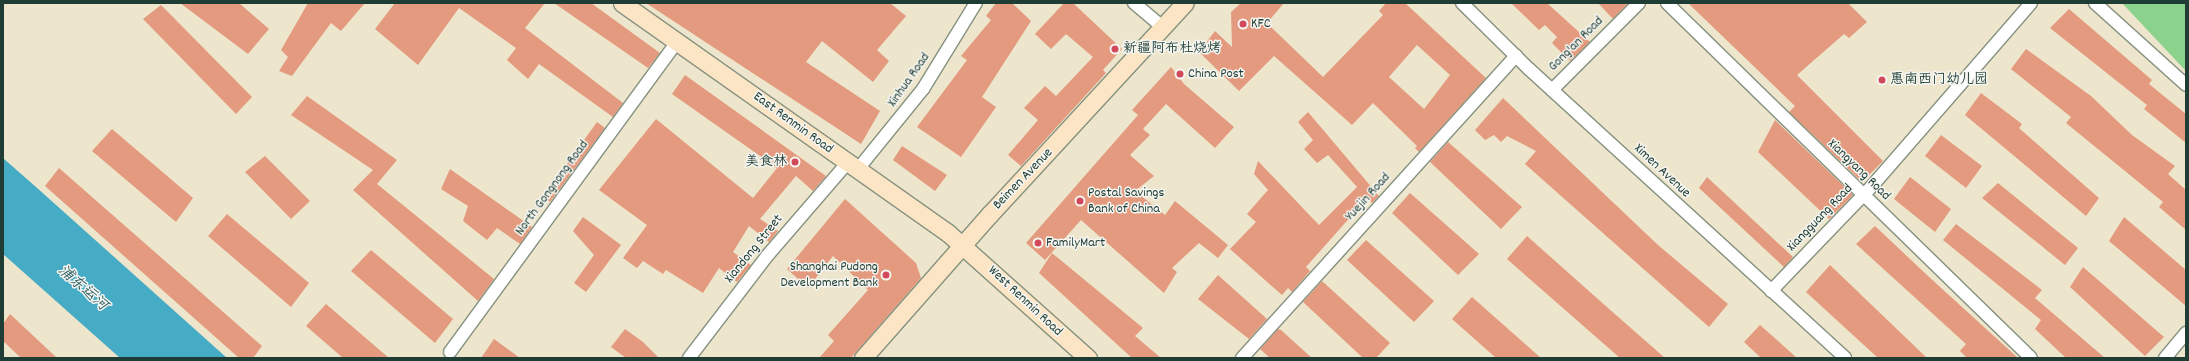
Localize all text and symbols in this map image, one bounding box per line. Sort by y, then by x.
street label: Gong'an Road [1545,13,1607,75]
place label: KFC [1251,16,1271,32]
marker: KFC [1238,19,1248,29]
place label: 新疆阿布杜烧烤 [1123,41,1221,57]
marker: 新疆阿布杜烧烤 [1110,44,1120,54]
street label: Xinhua Road [884,50,934,110]
place label: China Post [1188,66,1244,82]
marker: China Post [1175,69,1185,79]
place label: 惠南西门幼儿园 [1890,72,1988,88]
marker: 惠南西门幼儿园 [1877,75,1887,85]
street label: East Renmin Road [750,88,836,158]
street label: Xiangyang Road [1824,136,1894,204]
street label: North Gongnong Road [512,137,592,239]
street label: Ximen Avenue [1630,141,1694,201]
street label: Beimen Avenue [989,145,1057,213]
place label: 美食林 [745,154,787,170]
marker: 美食林 [790,157,800,167]
street label: Yuejin Road [1342,169,1394,225]
street label: Xiangguang Road [1784,181,1856,255]
place label: Postal Savings Bank of China [1088,185,1164,218]
marker: Postal Savings Bank of China [1075,196,1085,206]
street label: Xiandong Street [721,211,787,287]
place label: FamilyMart [1046,235,1105,251]
marker: FamilyMart [1033,238,1043,248]
place label: Shanghai Pudong Development Bank [781,259,878,292]
street label: West Renmin Road [984,262,1066,340]
water label: 浦东运河 [53,263,111,315]
marker: Shanghai Pudong Development Bank [881,270,891,280]

